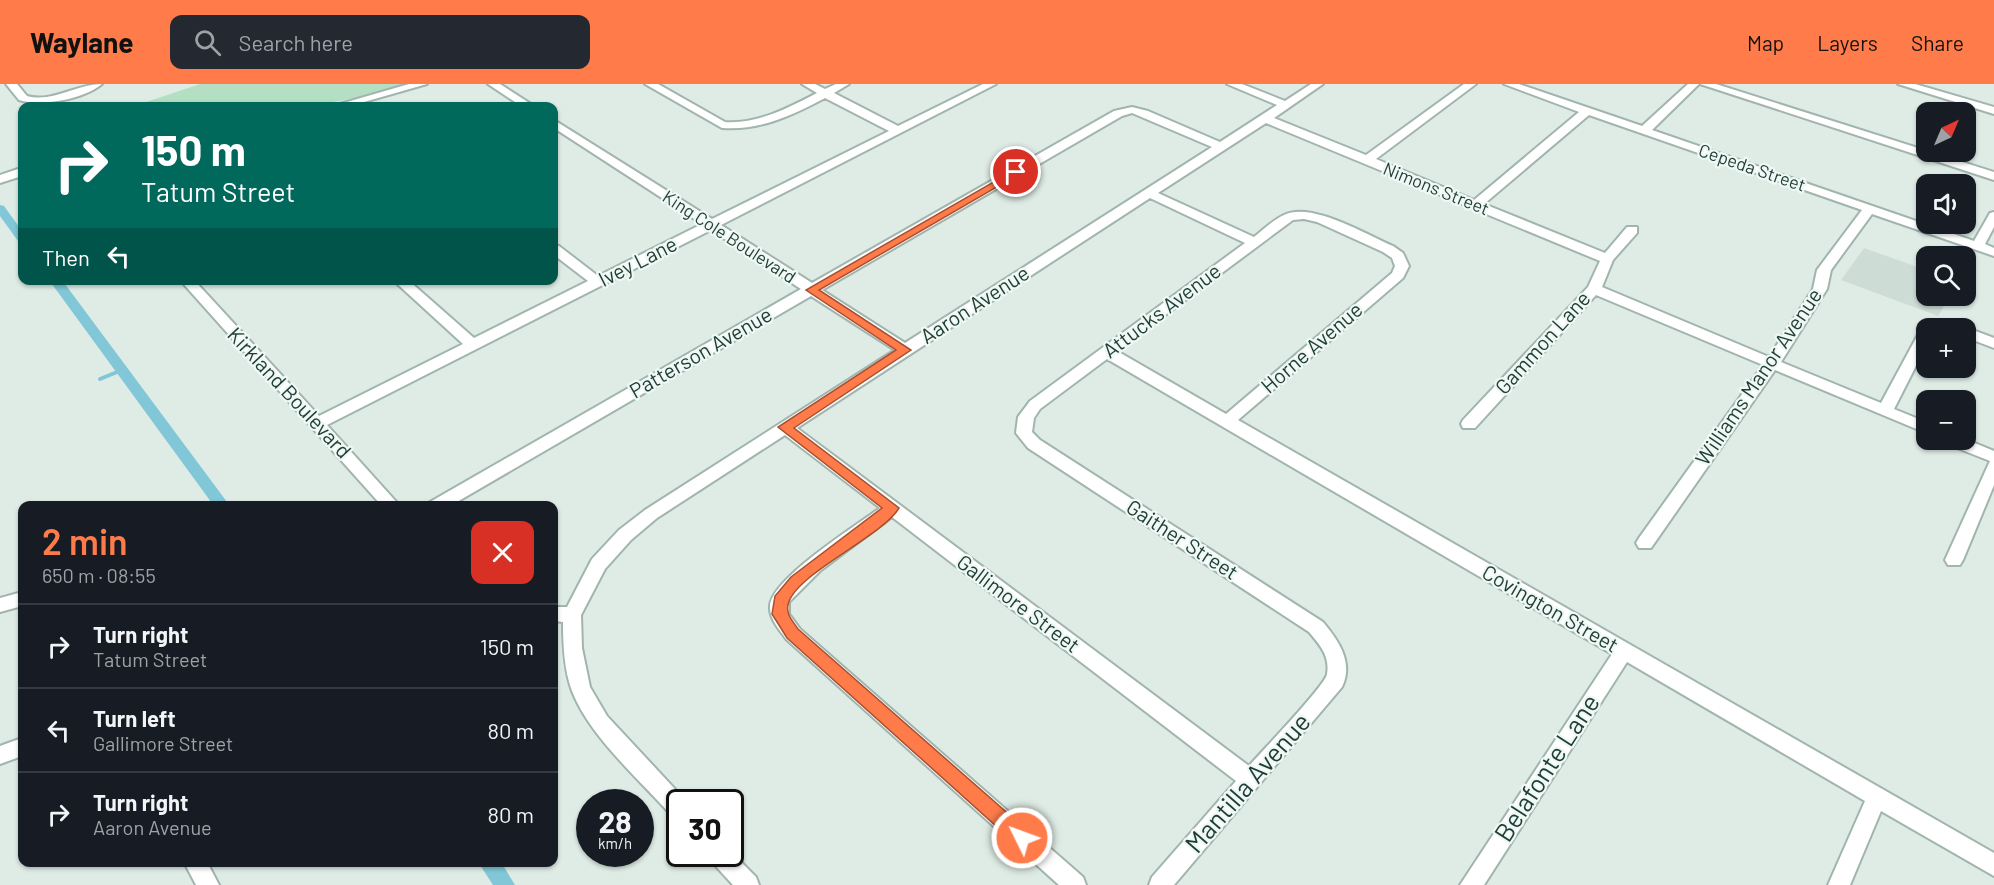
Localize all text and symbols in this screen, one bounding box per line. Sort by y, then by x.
search box [170,15,590,69]
text: Waylane [30,25,134,59]
icon: search [191,26,224,59]
text: Search here [239,29,353,55]
text: Map [1747,30,1784,55]
text: Layers [1817,30,1878,55]
text: Share [1911,30,1964,55]
north arrow [1916,102,1976,162]
map controls [1916,102,1976,450]
text: 150 m [141,124,246,174]
icon: right [42,126,120,204]
street label: Cepeda Street [1696,138,1809,196]
pin [990,146,1041,197]
icon: arrive [999,155,1032,188]
street label: Nimons Street [1380,157,1493,219]
button: sound [1916,174,1976,234]
text: Tatum Street [141,175,295,207]
street label: King Cole Boulevard [659,185,800,288]
street label: Ivey Lane [594,230,681,291]
icon: left [102,240,135,273]
text: Then [42,244,90,270]
button: search [1916,246,1976,306]
street label: Attucks Avenue [1097,257,1225,362]
street label: Aaron Avenue [915,259,1033,348]
street label: Williams Manor Avenue [1689,283,1826,469]
street label: Gammon Lane [1489,285,1595,399]
street label: Horne Avenue [1255,296,1367,398]
street label: Patterson Avenue [624,301,776,403]
button: + [1916,318,1976,378]
street label: Kirkland Boulevard [223,321,357,463]
button: − [1916,390,1976,450]
street label: Gaither Street [1122,493,1243,584]
text: 2 min [42,519,128,562]
button: close [471,521,534,584]
street label: Gallimore Street [953,548,1085,657]
street label: Covington Street [1478,559,1623,657]
text: 650 m · 08:55 [42,563,156,587]
text: Turn right [93,621,188,647]
icon: right [42,630,75,663]
text: 150 m [480,633,534,659]
text: Tatum Street [93,647,207,671]
street label: Belafonte Lane [1487,688,1605,847]
text: Turn left [93,705,176,731]
street label: Mantilla Avenue [1178,706,1316,858]
icon: left [42,714,75,747]
text: 80 m [488,717,534,743]
text: Gallimore Street [93,731,233,755]
text: Turn right [93,789,188,815]
speed limit sign: 30 [666,789,744,867]
icon: right [42,798,75,831]
text: 80 m [488,801,534,827]
text: 28 [598,803,632,839]
position arrow [990,806,1054,870]
text: Aaron Avenue [93,815,212,839]
text: km/h [598,834,632,852]

